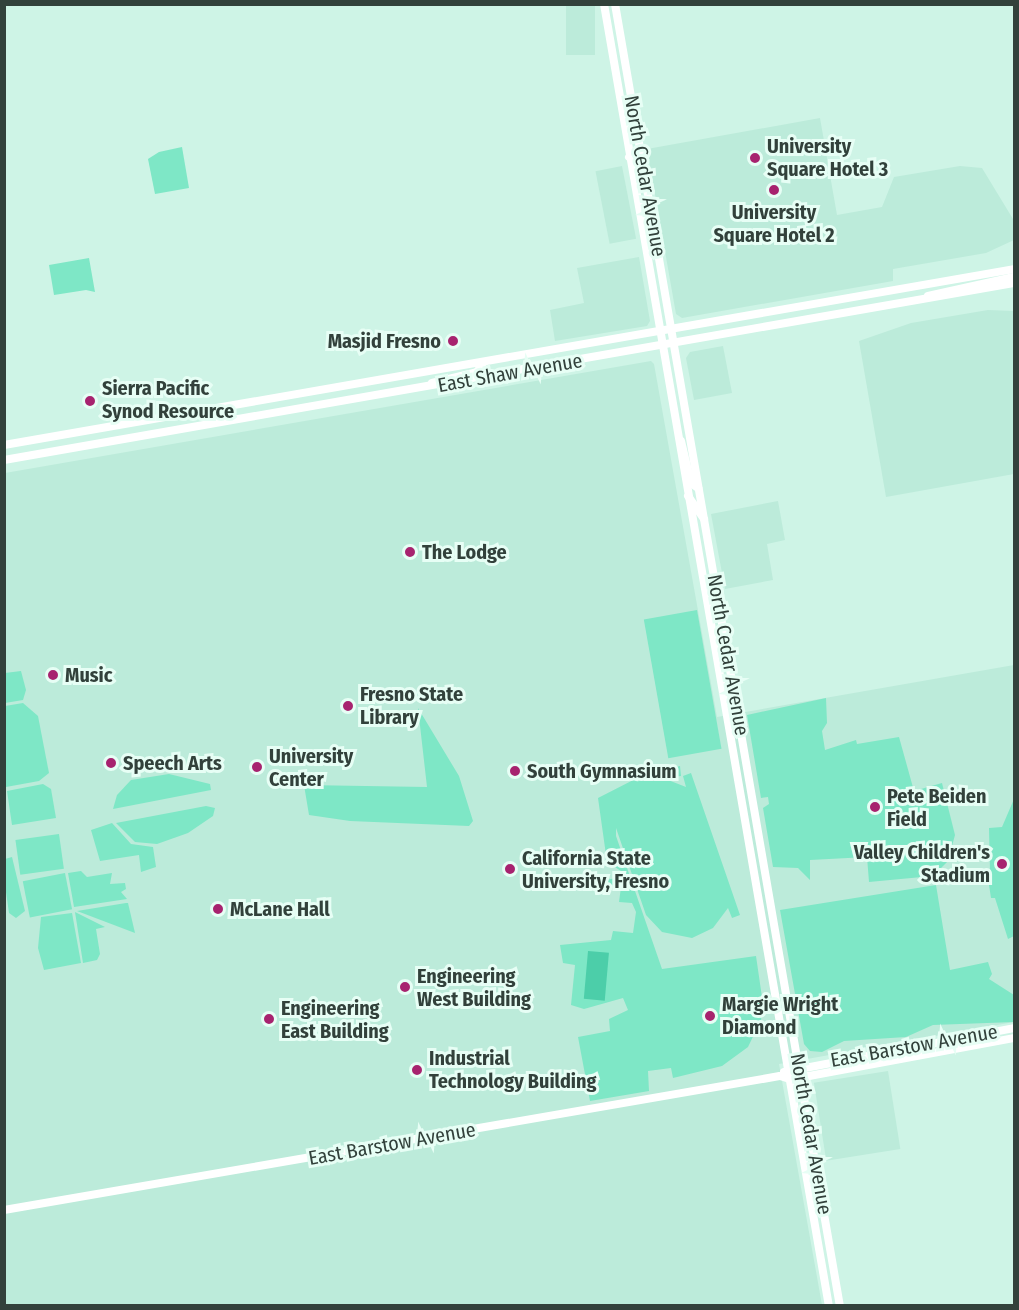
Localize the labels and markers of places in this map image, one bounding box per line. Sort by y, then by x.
place label: University Square Hotel 3 [767,134,888,181]
marker: University Square Hotel 3 [748,151,762,165]
marker: University Square Hotel 2 [767,183,781,197]
place label: University Square Hotel 2 [713,200,835,247]
place label: Masjid Fresno [328,329,441,353]
marker: Masjid Fresno [446,334,460,348]
place label: Sierra Pacific Synod Resource [102,377,234,424]
marker: Sierra Pacific Synod Resource [83,394,97,408]
place label: The Lodge [422,540,507,564]
marker: The Lodge [403,545,417,559]
place label: Music [65,663,112,687]
marker: Music [46,668,60,682]
place label: Fresno State Library [360,682,463,729]
marker: Fresno State Library [341,699,355,713]
place label: University Center [269,744,353,791]
place label: Speech Arts [123,751,222,775]
marker: Speech Arts [104,756,118,770]
place label: South Gymnasium [527,759,677,783]
marker: University Center [250,760,264,774]
marker: South Gymnasium [508,764,522,778]
place label: Pete Beiden Field [887,784,986,831]
marker: Pete Beiden Field [868,800,882,814]
place label: Valley Children's Stadium [854,840,990,887]
place label: California State University, Fresno [522,846,669,893]
marker: Valley Children's Stadium [995,857,1009,871]
marker: California State University, Fresno [503,862,517,876]
place label: McLane Hall [230,897,330,921]
marker: McLane Hall [211,902,225,916]
place label: Engineering West Building [417,964,531,1011]
marker: Engineering West Building [398,980,412,994]
place label: Margie Wright Diamond [722,993,838,1040]
place label: Engineering East Building [281,996,389,1043]
marker: Margie Wright Diamond [703,1009,717,1023]
marker: Engineering East Building [262,1012,276,1026]
place label: Industrial Technology Building [429,1046,596,1093]
marker: Industrial Technology Building [410,1063,424,1077]

